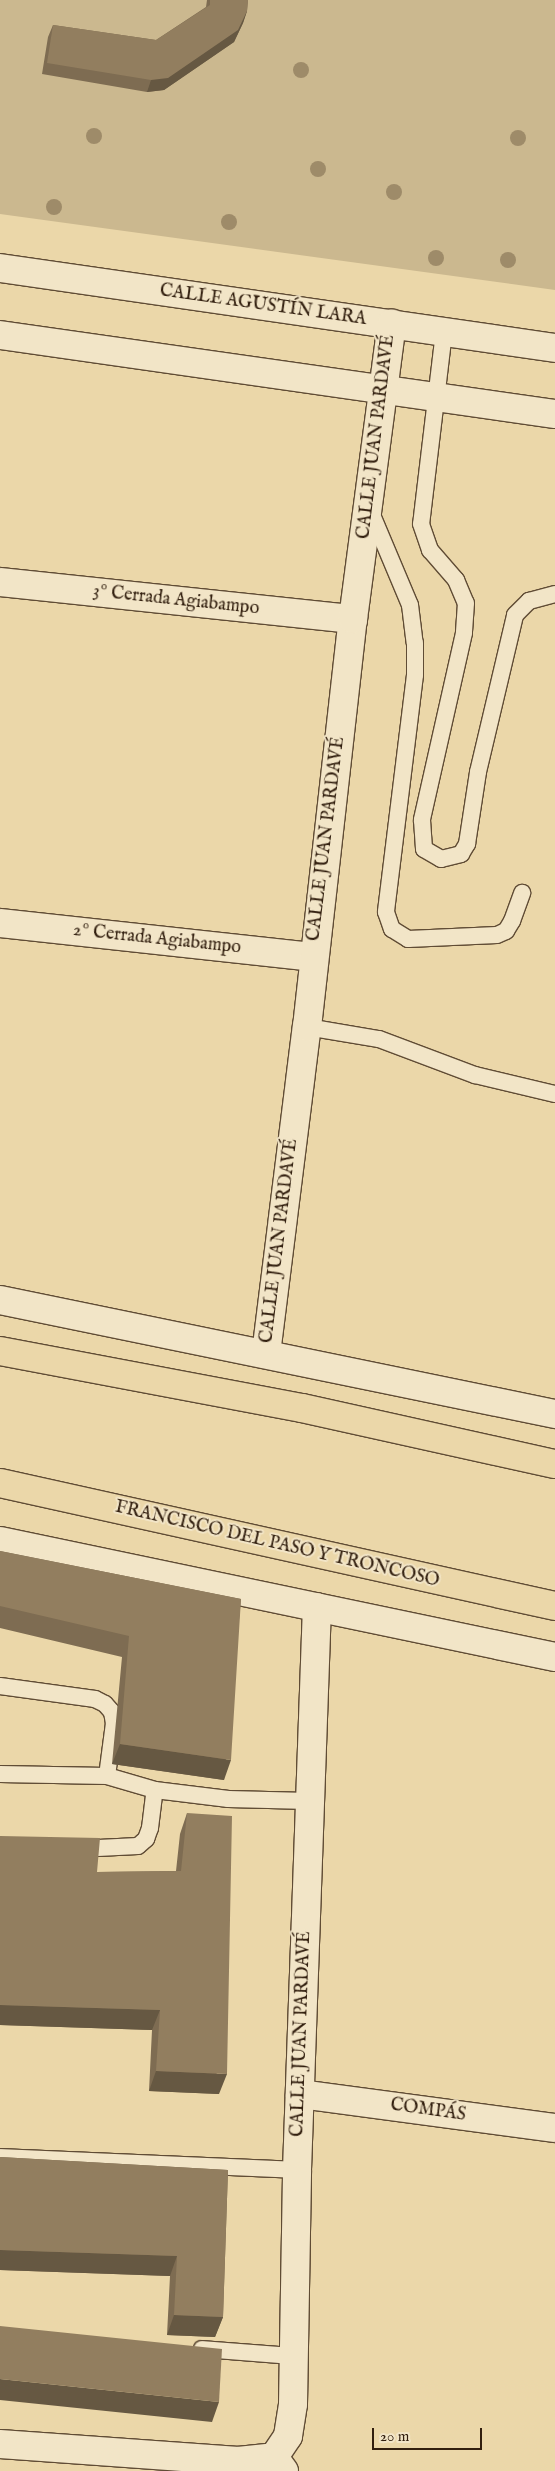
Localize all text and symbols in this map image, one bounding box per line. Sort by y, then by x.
street label: CALLE AGUSTÍN LARA [158,281,368,331]
street label: CALLE JUAN PARDAVÉ [354,334,400,540]
street label: 3º Cerrada Agiabampo [92,582,260,620]
street label: CALLE JUAN PARDAVÉ [304,736,350,942]
street label: 2º Cerrada Agiabampo [72,920,242,960]
street label: CALLE JUAN PARDAVÉ [257,1138,303,1344]
street label: FRANCISCO DEL PASO Y TRONCOSO [113,1497,441,1593]
street label: CALLE JUAN PARDAVÉ [288,1931,316,2137]
street label: COMPÁS [389,2095,467,2127]
scale bar [375,2418,485,2450]
text: 20 m [380,2427,409,2446]

